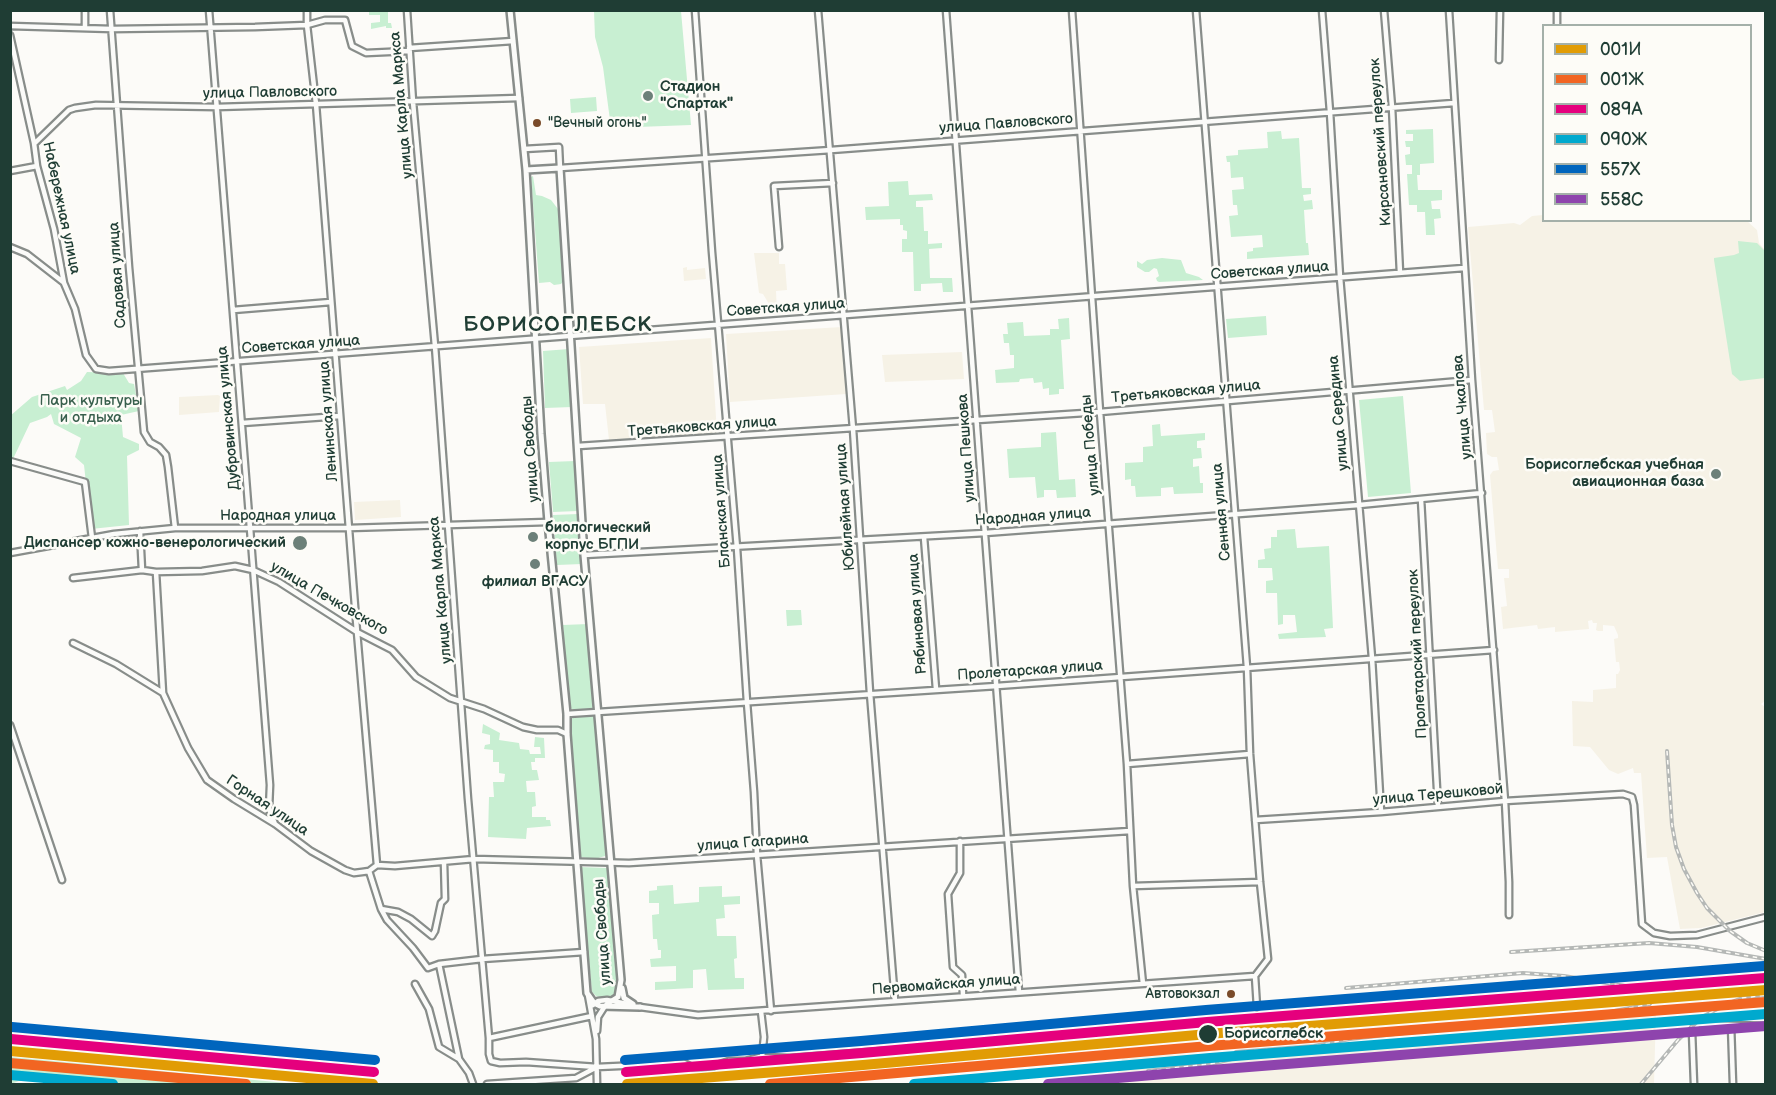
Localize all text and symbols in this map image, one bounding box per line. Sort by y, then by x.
legend [1542,24,1752,222]
street label: улица Карла Маркса [387,31,417,179]
text: 001И [1600,39,1641,60]
street label: Кирсановский переулок [1366,57,1396,227]
text: 001Ж [1600,69,1644,90]
place label: Стадион "Спартак" [660,78,733,113]
street label: улица Павловского [203,83,337,103]
marker: Стадион "Спартак" [641,89,655,103]
text: 089А [1600,99,1642,120]
street label: улица Павловского [939,110,1073,138]
place label: "Вечный огонь" [548,115,647,131]
marker: "Вечный огонь" [531,117,543,129]
text: 090Ж [1600,129,1647,150]
street label: Набережная улица [38,140,84,276]
text: 557Х [1600,159,1640,180]
text: 558С [1600,189,1643,210]
street label: Садовая улица [105,221,131,329]
street label: Советская улица [1210,258,1330,284]
street label: Советская улица [726,295,846,321]
district label: БОРИСОГЛЕБСК [463,313,653,339]
street label: Советская улица [241,332,361,358]
street label: Дубровинская улица [214,345,244,491]
street label: улица Чкалова [1449,354,1477,460]
street label: улица Середина [1325,355,1353,471]
street label: Ленинская улица [316,360,342,482]
street label: Третьяковская улица [1111,377,1261,407]
park label: Парк культуры и отдыха [39,392,143,427]
street label: улица Пешкова [954,393,980,503]
street label: улица Победы [1078,394,1104,496]
street label: улица Свободы [518,395,544,503]
street label: Третьяковская улица [627,413,777,441]
street label: Юбилейная улица [833,443,859,571]
street label: Бланская улица [709,453,735,569]
place label: Борисоглебская учебная авиационная база [1525,456,1704,491]
street label: Сенная улица [1209,462,1235,562]
marker: Борисоглебская учебная авиационная база [1709,467,1723,481]
street label: Народная улица [974,504,1092,530]
street label: Народная улица [220,507,336,525]
street label: улица Карла Маркса [426,516,456,664]
place label: биологический корпус БГПИ [545,519,651,554]
marker: биологический корпус БГПИ [526,530,540,544]
place label: Диспансер кожно-венерологический [24,534,286,552]
marker: Диспансер кожно-венерологический [291,534,309,552]
street label: Рябиновая улица [905,553,931,675]
marker: филиал ВГАСУ [528,557,542,571]
street label: улица Печковского [267,558,391,640]
street label: Пролетарский переулок [1405,569,1431,739]
place label: филиал ВГАСУ [482,573,588,591]
street label: Пролетарская улица [957,657,1103,685]
street label: Горная улица [222,772,312,840]
street label: улица Терешковой [1372,780,1504,810]
street label: улица Гагарина [697,830,809,856]
street label: улица Свободы [590,878,616,986]
street label: Первомайская улица [871,971,1021,999]
place label: Автовокзал [1146,986,1220,1002]
marker: Автовокзал [1225,988,1237,1000]
marker: Борисоглебск [1197,1023,1219,1045]
place label: Борисоглебск [1224,1025,1323,1043]

